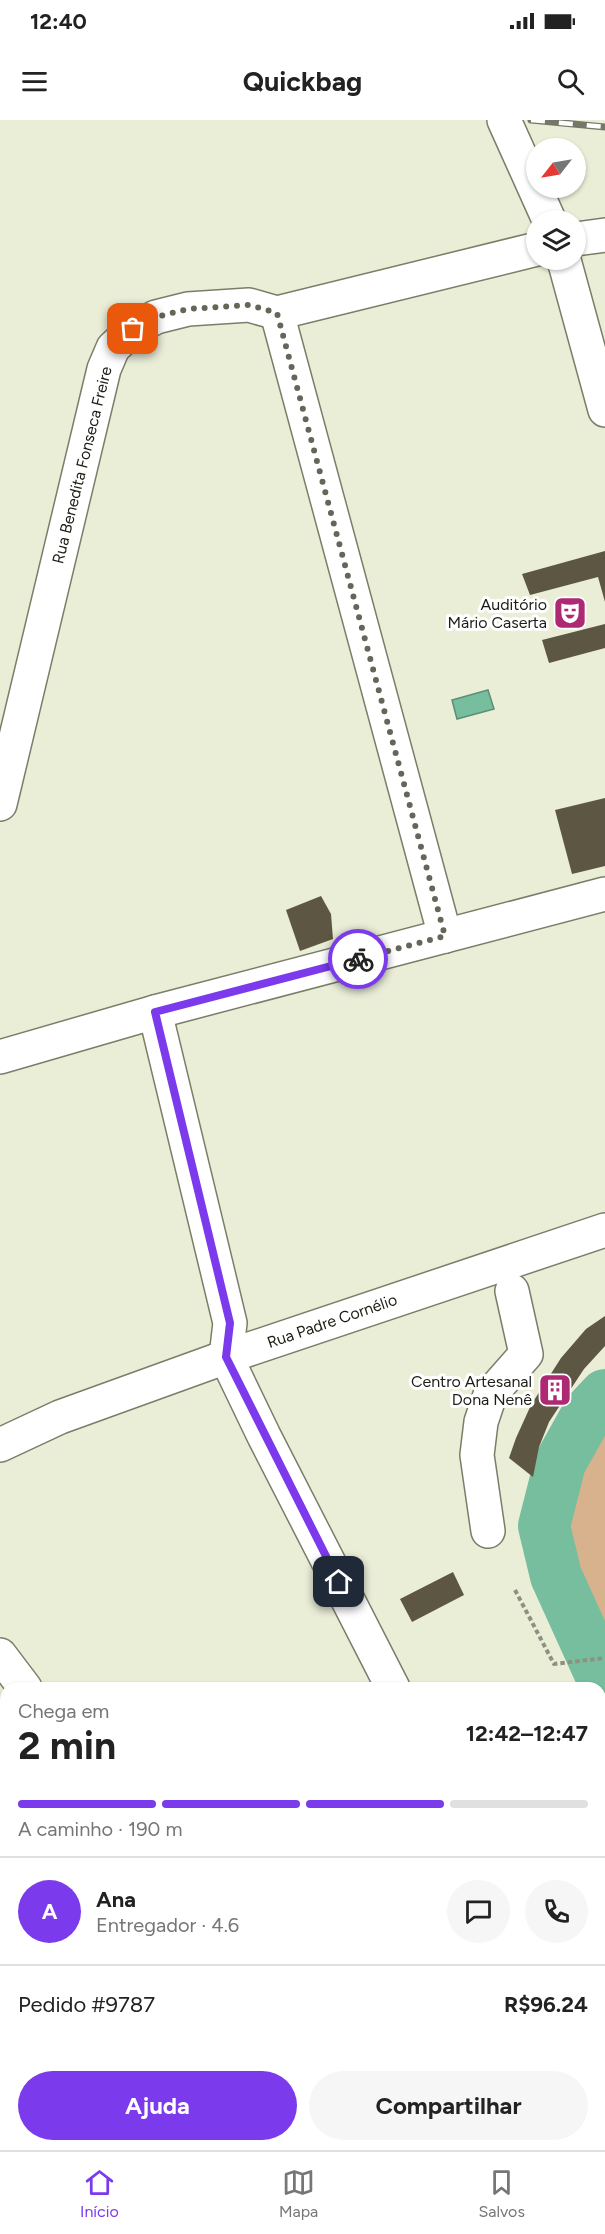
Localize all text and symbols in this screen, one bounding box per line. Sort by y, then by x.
text: 12:40 [30,8,87,35]
icon: menu [18,65,51,98]
text: Quickbag [243,65,362,98]
icon: search [554,65,587,98]
north arrow [526,138,586,198]
map controls [526,138,586,270]
button: layers [526,210,586,270]
pin [107,303,158,354]
icon: bag [116,312,149,345]
street label: Rua Benedita Fonseca Freire [48,364,116,566]
place label: Auditório Mário Caserta [448,595,547,632]
theatre icon: Auditório Mário Caserta [552,595,588,631]
courier [328,929,388,989]
icon: bike [342,943,375,976]
street label: Rua Padre Cornélio [265,1290,399,1352]
place label: Centro Artesanal Dona Nenê [411,1372,532,1409]
building icon: Centro Artesanal Dona Nenê [537,1372,573,1408]
pin [313,1556,364,1607]
icon: home [322,1565,355,1598]
text: Chega em [18,1699,109,1723]
text: 12:42–12:47 [466,1720,588,1747]
text: 2 min [18,1722,116,1769]
text: A caminho · 190 m [18,1817,182,1841]
button: chat [447,1880,510,1943]
button: phone [525,1880,588,1943]
text: Ana [96,1886,136,1913]
text: A [42,1898,57,1925]
text: Entregador · 4.6 [96,1913,239,1937]
text: Pedido #9787 [18,1991,155,2018]
text: R$96.24 [504,1991,588,2018]
button: Ajuda [18,2071,297,2140]
button: Compartilhar [309,2071,588,2140]
tab: Início [80,2166,119,2221]
tab: Mapa [279,2166,318,2221]
tab: Salvos [478,2166,525,2221]

